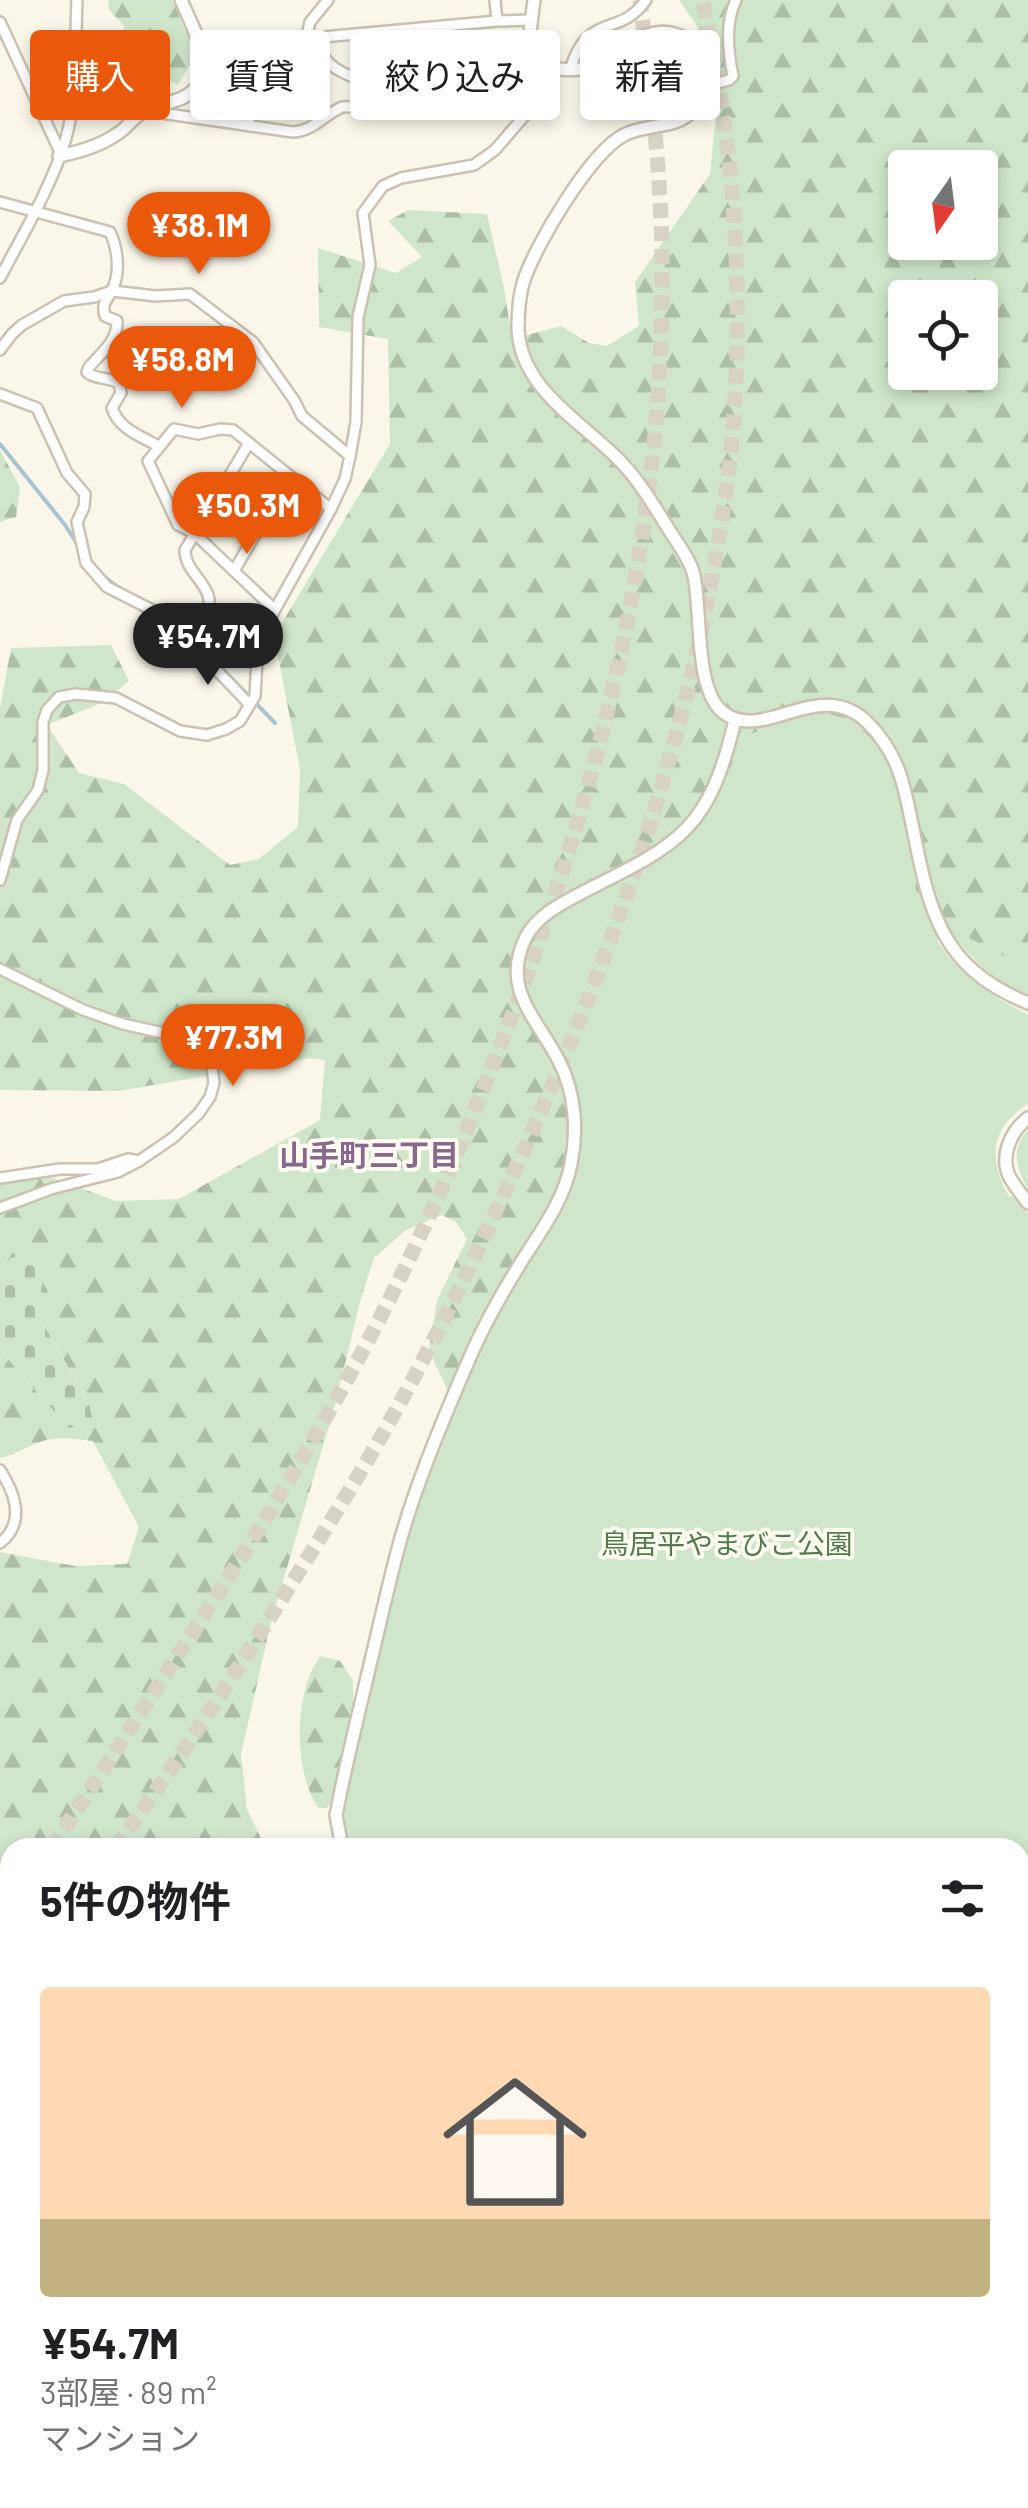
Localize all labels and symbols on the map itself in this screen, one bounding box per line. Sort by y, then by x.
north arrow [888,150,998,260]
pin: ¥38.1M [118,192,280,277]
pin: ¥58.8M [101,326,263,411]
pin: ¥50.3M [166,472,328,557]
pin: ¥54.7M [127,603,289,688]
pin: ¥77.3M [152,1004,314,1089]
district label: 山手町三丁目 [279,1136,459,1172]
park label: 鳥居平やまびこ公園 [601,1526,853,1560]

